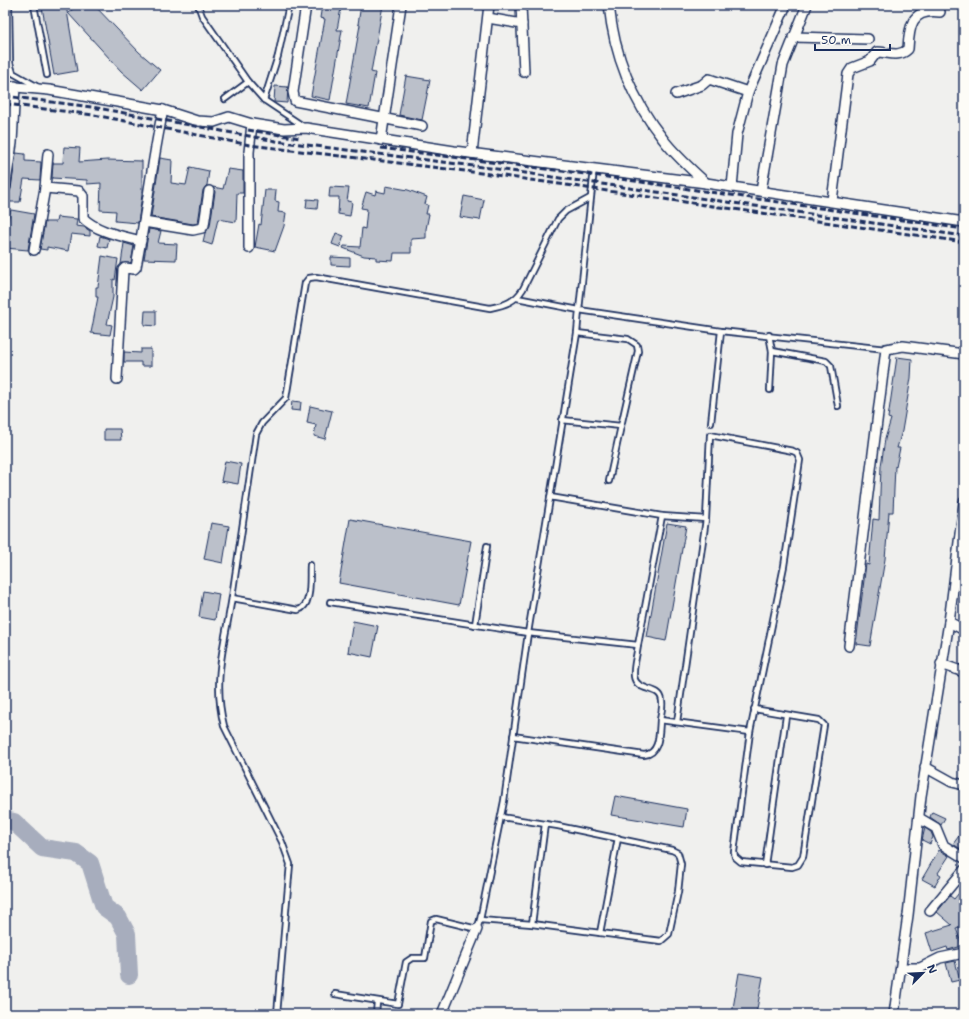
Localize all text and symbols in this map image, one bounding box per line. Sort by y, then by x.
scale bar [815,26,890,52]
text: 50 m [821,32,851,48]
north arrow [903,953,943,993]
text: N [923,962,940,976]

